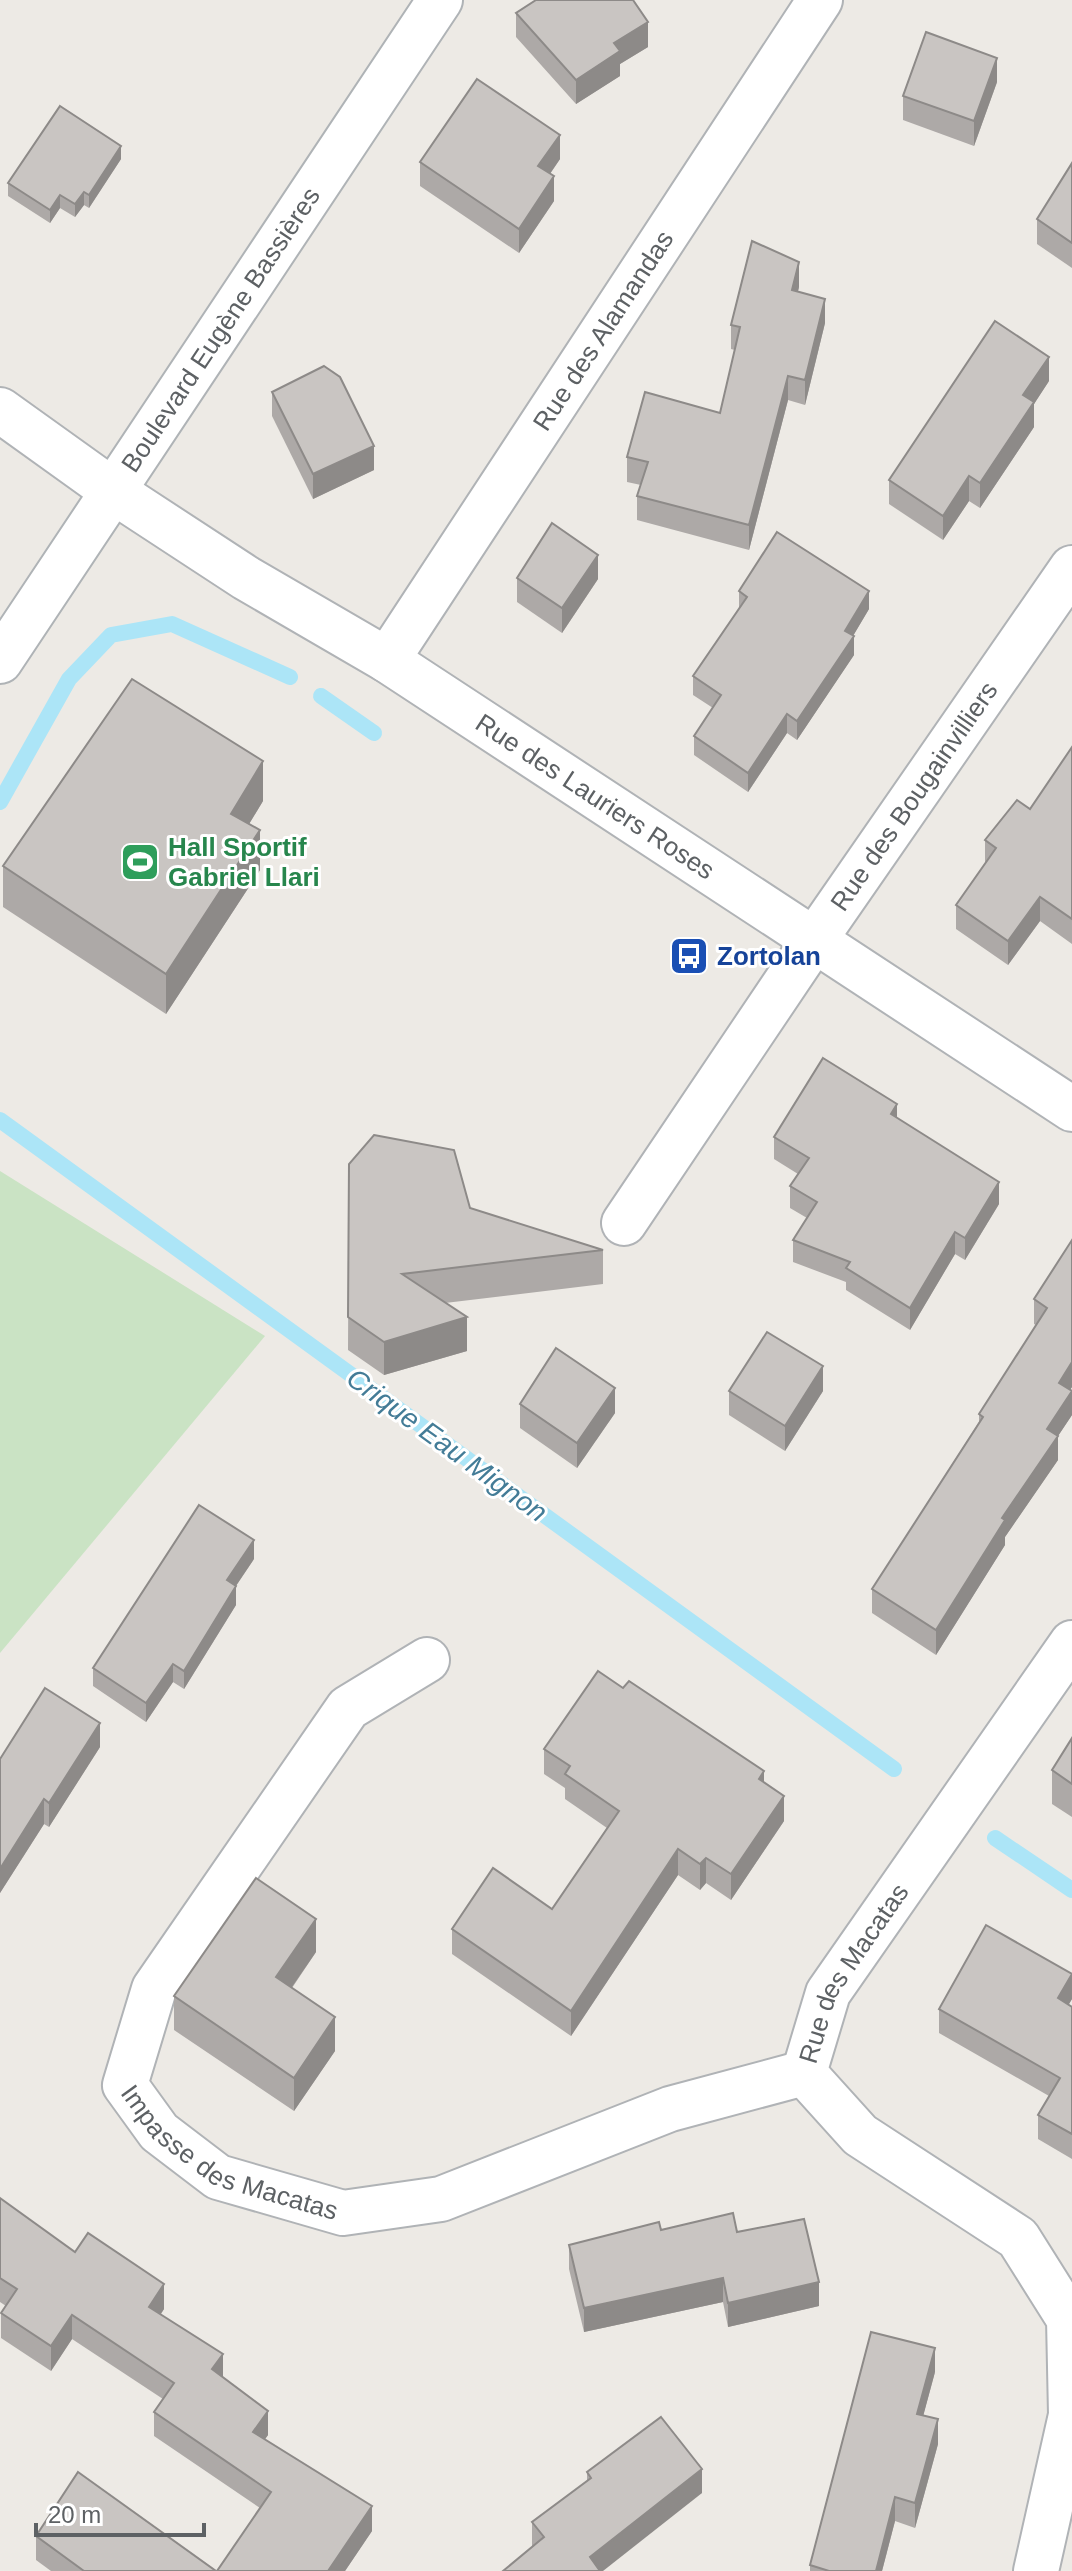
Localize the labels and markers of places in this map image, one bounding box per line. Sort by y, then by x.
place label: Hall Sportif Gabriel Llari [168,832,320,892]
sports icon: Hall Sportif Gabriel Llari [119,841,161,883]
bus stop icon: Zortolan [668,935,710,977]
place label: Zortolan [717,941,821,971]

